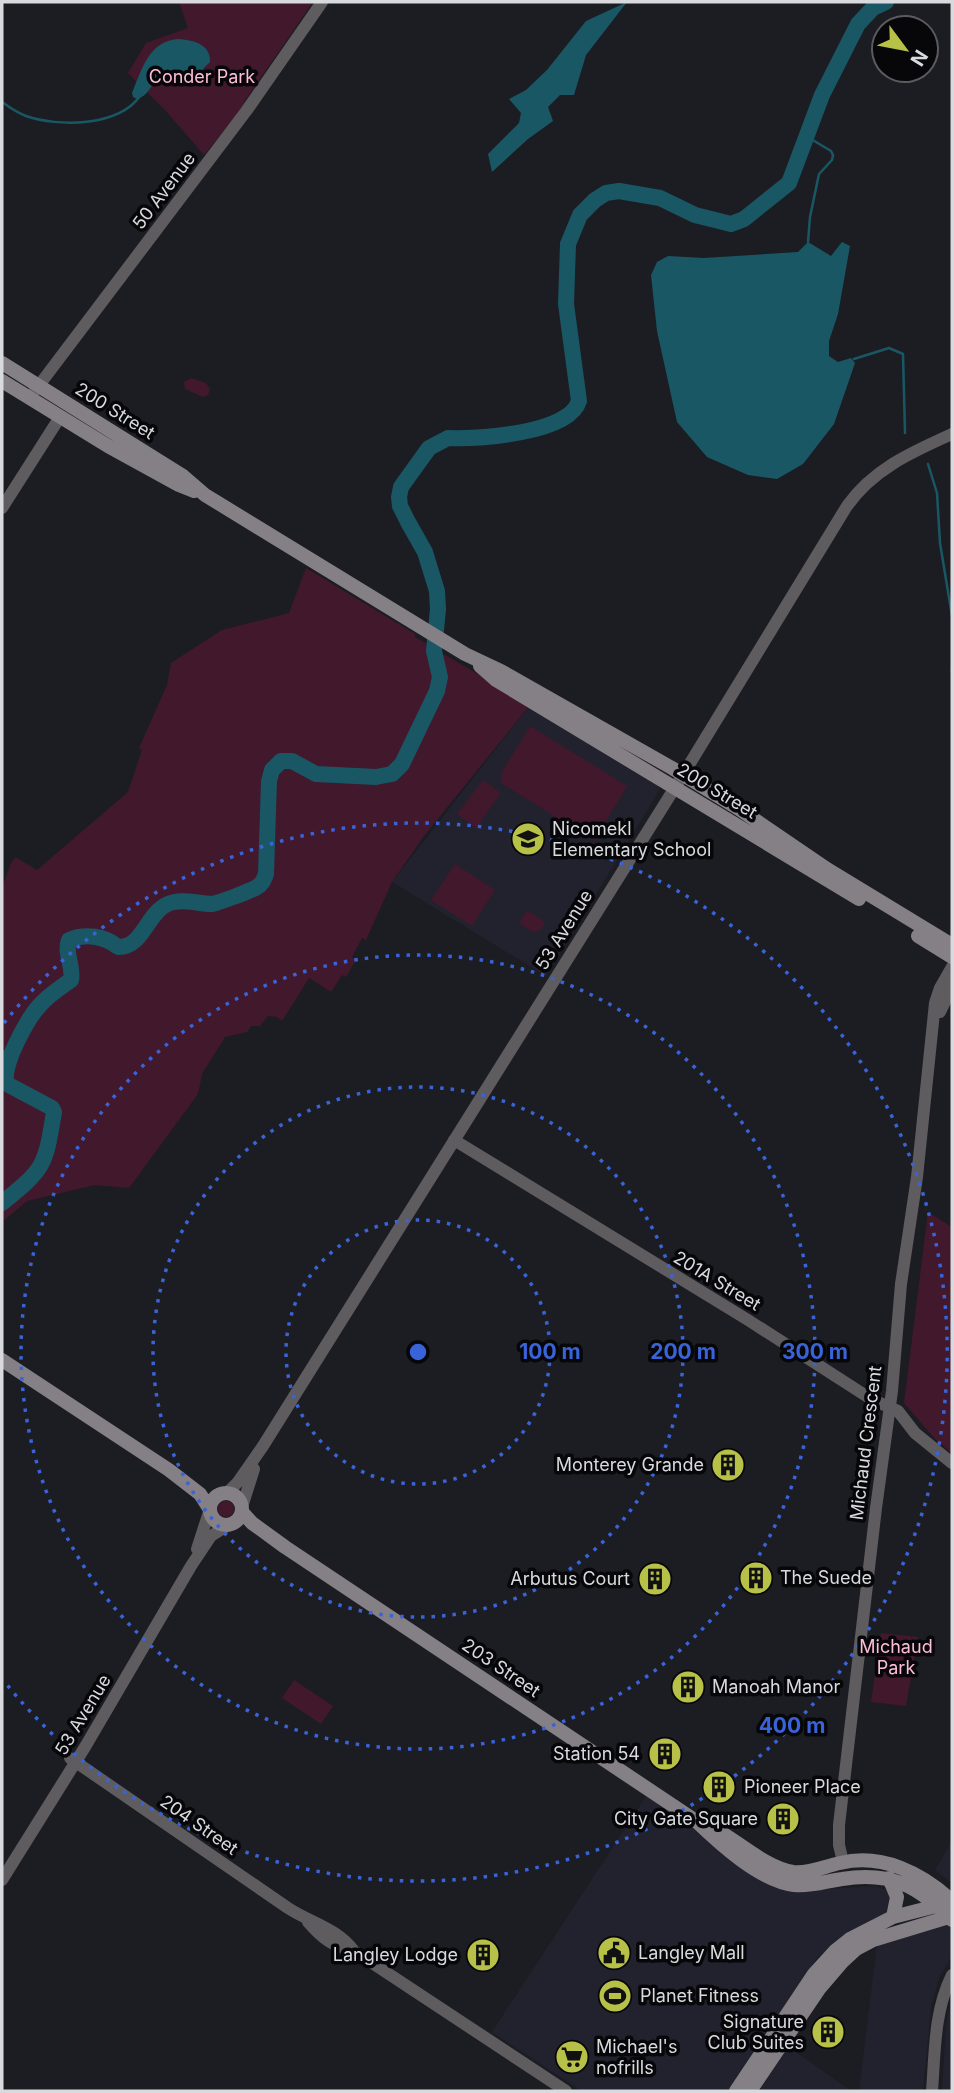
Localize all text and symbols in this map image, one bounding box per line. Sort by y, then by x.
north arrow [870,14,940,84]
text: N [905,46,933,70]
park label: Conder Park [149,66,255,87]
street label: 50 Avenue [128,148,199,233]
street label: 200 Street [72,378,159,443]
street label: 200 Street [673,759,761,823]
place label: Nicomekl Elementary School [552,818,711,860]
school or university icon: Nicomekl Elementary School [509,820,547,858]
street label: 53 Avenue [531,886,596,974]
street label: 201A Street [670,1246,765,1315]
text: 100 m [519,1339,581,1364]
text: 200 m [650,1339,716,1364]
text: 300 m [782,1339,848,1364]
centre of rings [406,1340,430,1364]
street label: Michaud Crescent [846,1364,885,1521]
building icon: Monterey Grande [709,1446,747,1484]
place label: Monterey Grande [556,1454,704,1475]
building icon: The Suede [737,1559,775,1597]
building icon: Arbutus Court [636,1560,674,1598]
place label: The Suede [780,1567,872,1588]
place label: Arbutus Court [510,1568,630,1589]
street label: 203 Street [458,1634,544,1701]
park label: Michaud Park [859,1636,933,1678]
building icon: Manoah Manor [669,1668,707,1706]
street label: 53 Avenue [50,1671,115,1759]
place label: Manoah Manor [712,1676,841,1697]
text: 400 m [759,1713,825,1738]
building icon: Station 54 [646,1735,684,1773]
place label: Station 54 [553,1743,640,1764]
building icon: Pioneer Place [700,1768,738,1806]
place label: Pioneer Place [744,1776,861,1797]
street label: 204 Street [156,1790,242,1859]
building icon: City Gate Square [764,1800,802,1838]
place label: City Gate Square [614,1808,758,1829]
public building icon: Langley Mall [595,1934,633,1972]
building icon: Langley Lodge [464,1936,502,1974]
place label: Langley Mall [638,1942,745,1963]
place label: Langley Lodge [333,1944,458,1965]
sports icon: Planet Fitness [596,1977,634,2015]
place label: Planet Fitness [640,1985,759,2006]
place label: Signature Club Suites [708,2011,804,2053]
building icon: Signature Club Suites [809,2013,847,2051]
place label: Michael's nofrills [596,2036,677,2078]
supermarket icon: Michael's nofrills [553,2038,591,2076]

